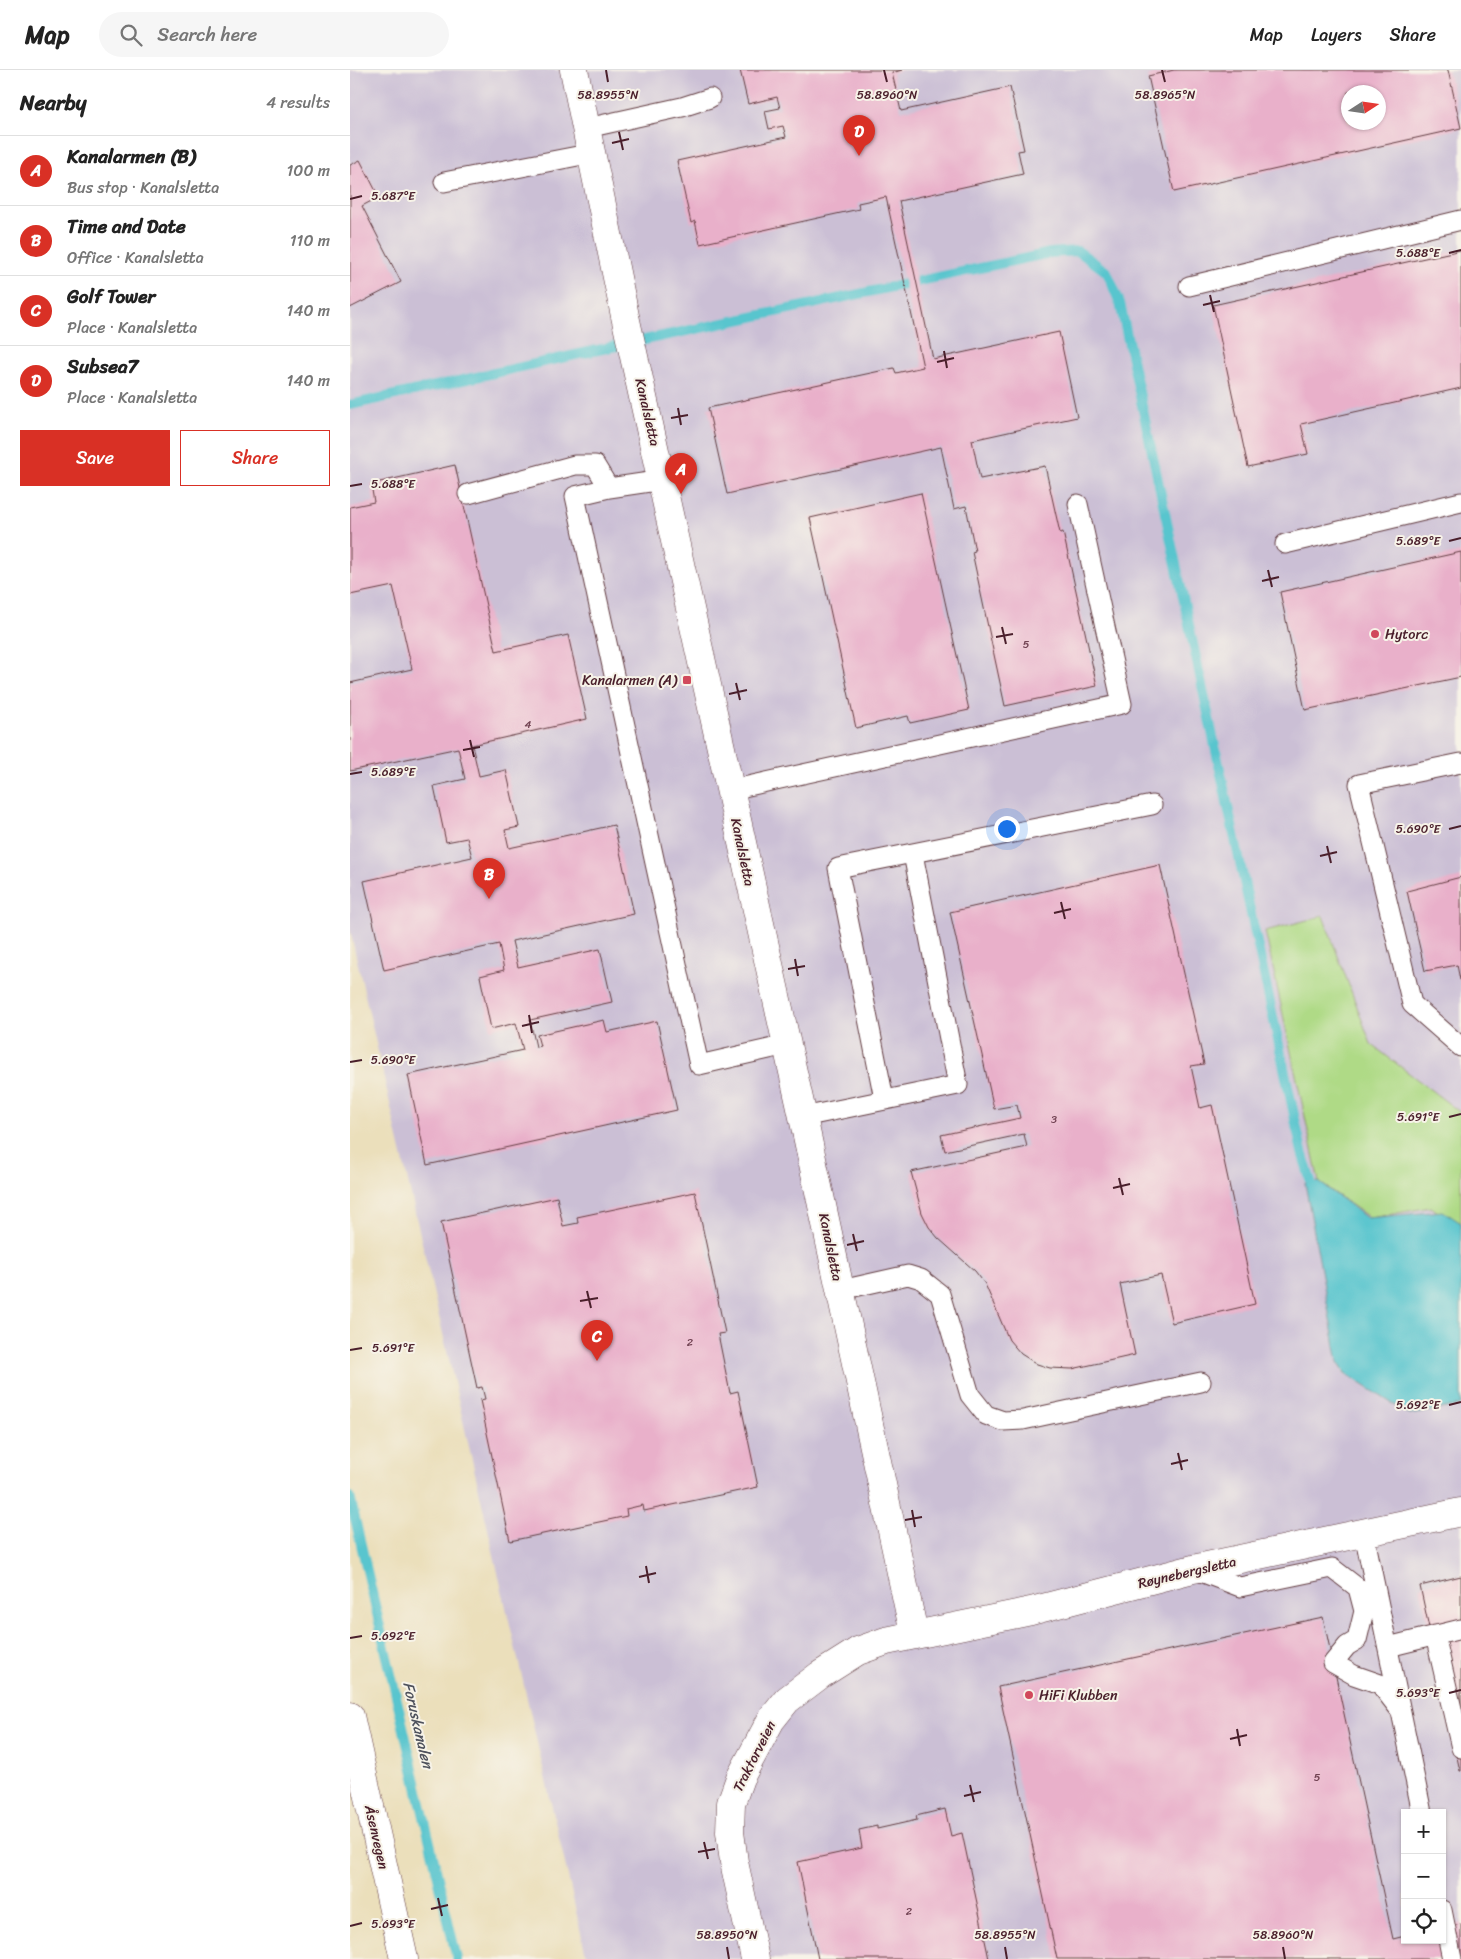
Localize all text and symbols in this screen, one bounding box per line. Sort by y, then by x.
search box [99,12,449,57]
text: Map [25,14,69,56]
text: Search here [157,18,257,51]
text: Map [1250,19,1283,51]
text: Layers [1311,19,1362,51]
text: Share [1390,19,1436,51]
icon: search [117,21,145,49]
text: Nearby [20,84,86,122]
text: 58.8955°N [578,84,639,106]
text: 58.8960°N [857,84,918,106]
text: 58.8965°N [1135,84,1196,106]
north arrow [1341,85,1386,130]
text: 4 results [266,88,330,117]
pin: D [843,115,875,156]
text: Kanalarmen (B) [67,140,196,173]
text: A [31,156,41,185]
text: 100 m [286,156,330,185]
text: Bus stop · Kanalsletta [67,173,219,202]
text: 5.687°E [371,185,416,207]
text: Time and Date [67,210,186,243]
text: B [31,226,41,255]
text: 110 m [290,226,330,255]
text: 5.688°E [1396,242,1441,264]
text: Office · Kanalsletta [67,243,204,272]
text: Golf Tower [67,280,155,313]
text: C [31,296,41,325]
text: 140 m [287,296,330,325]
text: Place · Kanalsletta [67,313,197,342]
text: Subsea7 [67,350,138,383]
text: D [31,366,41,395]
text: 140 m [287,366,330,395]
street label: Kanalsletta [628,376,667,449]
text: Place · Kanalsletta [67,383,197,412]
button: Save [20,430,170,486]
button: Share [180,430,330,486]
pin: A [665,453,697,494]
text: 5.688°E [371,473,416,495]
text: 5.689°E [1396,530,1441,552]
place label: Hytorc [1385,622,1428,647]
marker: Hytorc [1369,628,1381,640]
house number: 5 [1023,635,1030,654]
place label: Kanalarmen (A) [582,668,678,693]
marker: Kanalarmen (A) [681,674,693,686]
house number: 4 [525,715,532,734]
text: 5.689°E [371,761,416,783]
street label: Kanalsletta [723,816,762,889]
your location [994,816,1020,842]
text: 5.690°E [1396,818,1442,840]
pin: B [473,858,505,899]
text: 5.690°E [371,1049,417,1071]
text: 5.691°E [1397,1106,1440,1128]
house number: 3 [1051,1110,1057,1129]
street label: Kanalsletta [811,1211,850,1284]
pin: C [581,1320,613,1361]
house number: 2 [687,1333,694,1352]
text: 5.691°E [372,1337,415,1359]
text: 5.692°E [1396,1394,1441,1416]
street label: Røynebergsletta [1135,1549,1239,1596]
text: 5.692°E [371,1625,416,1647]
water label: Foruskanalen [395,1679,441,1773]
text: 5.693°E [1396,1682,1441,1704]
place label: HiFi Klubben [1039,1683,1118,1708]
marker: HiFi Klubben [1023,1689,1035,1701]
street label: Traktorveien [726,1716,783,1796]
house number: 5 [1314,1768,1321,1787]
street label: Åsenvegen [357,1801,396,1872]
map controls [1401,1809,1446,1944]
button: + [1401,1809,1446,1854]
button: − [1401,1854,1446,1899]
button: locate [1401,1899,1446,1944]
house number: 2 [906,1902,913,1921]
text: 5.693°E [371,1913,416,1935]
text: 58.8950°N [696,1924,758,1946]
text: 58.8955°N [975,1924,1036,1946]
text: 58.8960°N [1253,1924,1314,1946]

